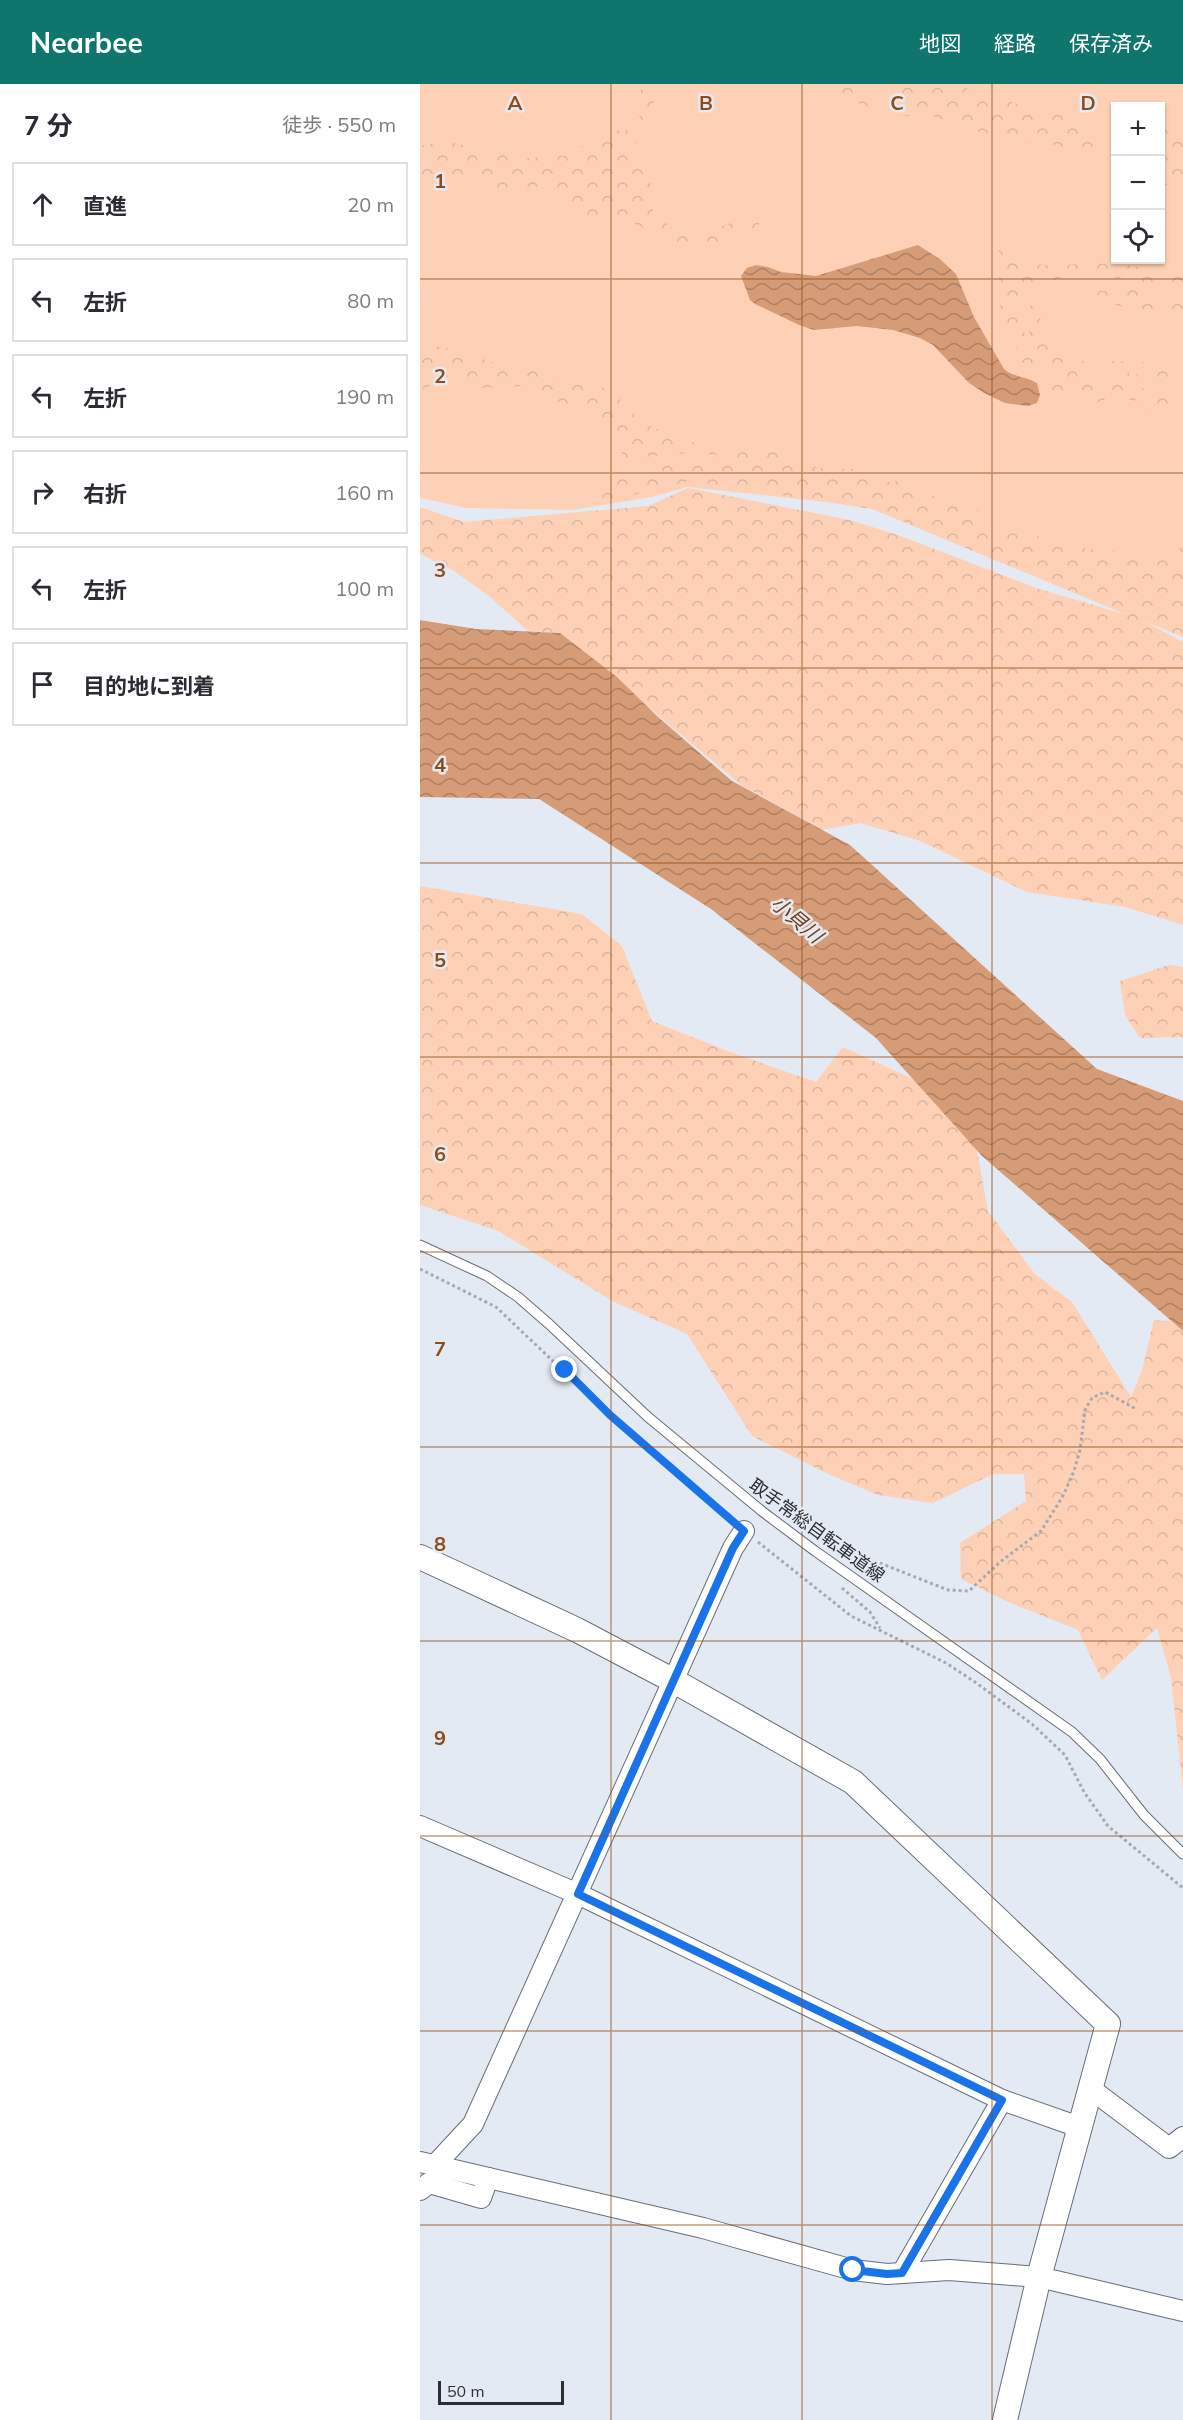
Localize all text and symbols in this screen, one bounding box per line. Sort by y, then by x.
text: Nearbee [30,25,143,60]
text: 地図 [919,30,961,56]
text: 経路 [994,30,1036,56]
text: 保存済み [1069,30,1153,56]
text: A [508,90,523,115]
text: B [699,90,713,115]
text: C [890,90,904,115]
text: D [1080,90,1096,115]
map controls [1111,102,1165,264]
button: + [1111,102,1165,156]
text: 7 分 [24,109,73,142]
text: 徒歩 · 550 m [282,112,396,137]
button: − [1111,156,1165,210]
text: 1 [434,168,446,193]
icon: ahead [26,188,59,221]
text: 直進 [83,192,127,220]
text: 20 m [347,192,394,217]
button: locate [1111,210,1165,264]
icon: left [26,284,59,317]
text: 左折 [83,288,127,316]
text: 80 m [347,288,394,313]
text: 2 [434,363,446,388]
icon: left [26,380,59,413]
text: 左折 [83,384,127,412]
text: 190 m [335,384,394,409]
icon: right [26,476,59,509]
text: 右折 [83,480,127,508]
text: 160 m [335,480,394,505]
text: 3 [434,557,446,582]
icon: left [26,572,59,605]
text: 左折 [83,576,127,604]
text: 100 m [335,576,394,601]
icon: arrive [26,668,59,701]
text: 目的地に到着 [83,672,215,700]
text: 4 [434,752,446,777]
water label: 小貝川 [766,890,830,949]
text: 5 [434,947,446,972]
text: 6 [434,1141,446,1166]
text: 7 [434,1336,446,1361]
route end [551,1356,577,1382]
street label: 取手常総自転車道線 [745,1473,889,1587]
text: 8 [434,1531,446,1556]
text: 9 [434,1725,446,1750]
route start [839,2256,865,2282]
scale bar [438,2378,564,2406]
text: 50 m [447,2381,484,2401]

